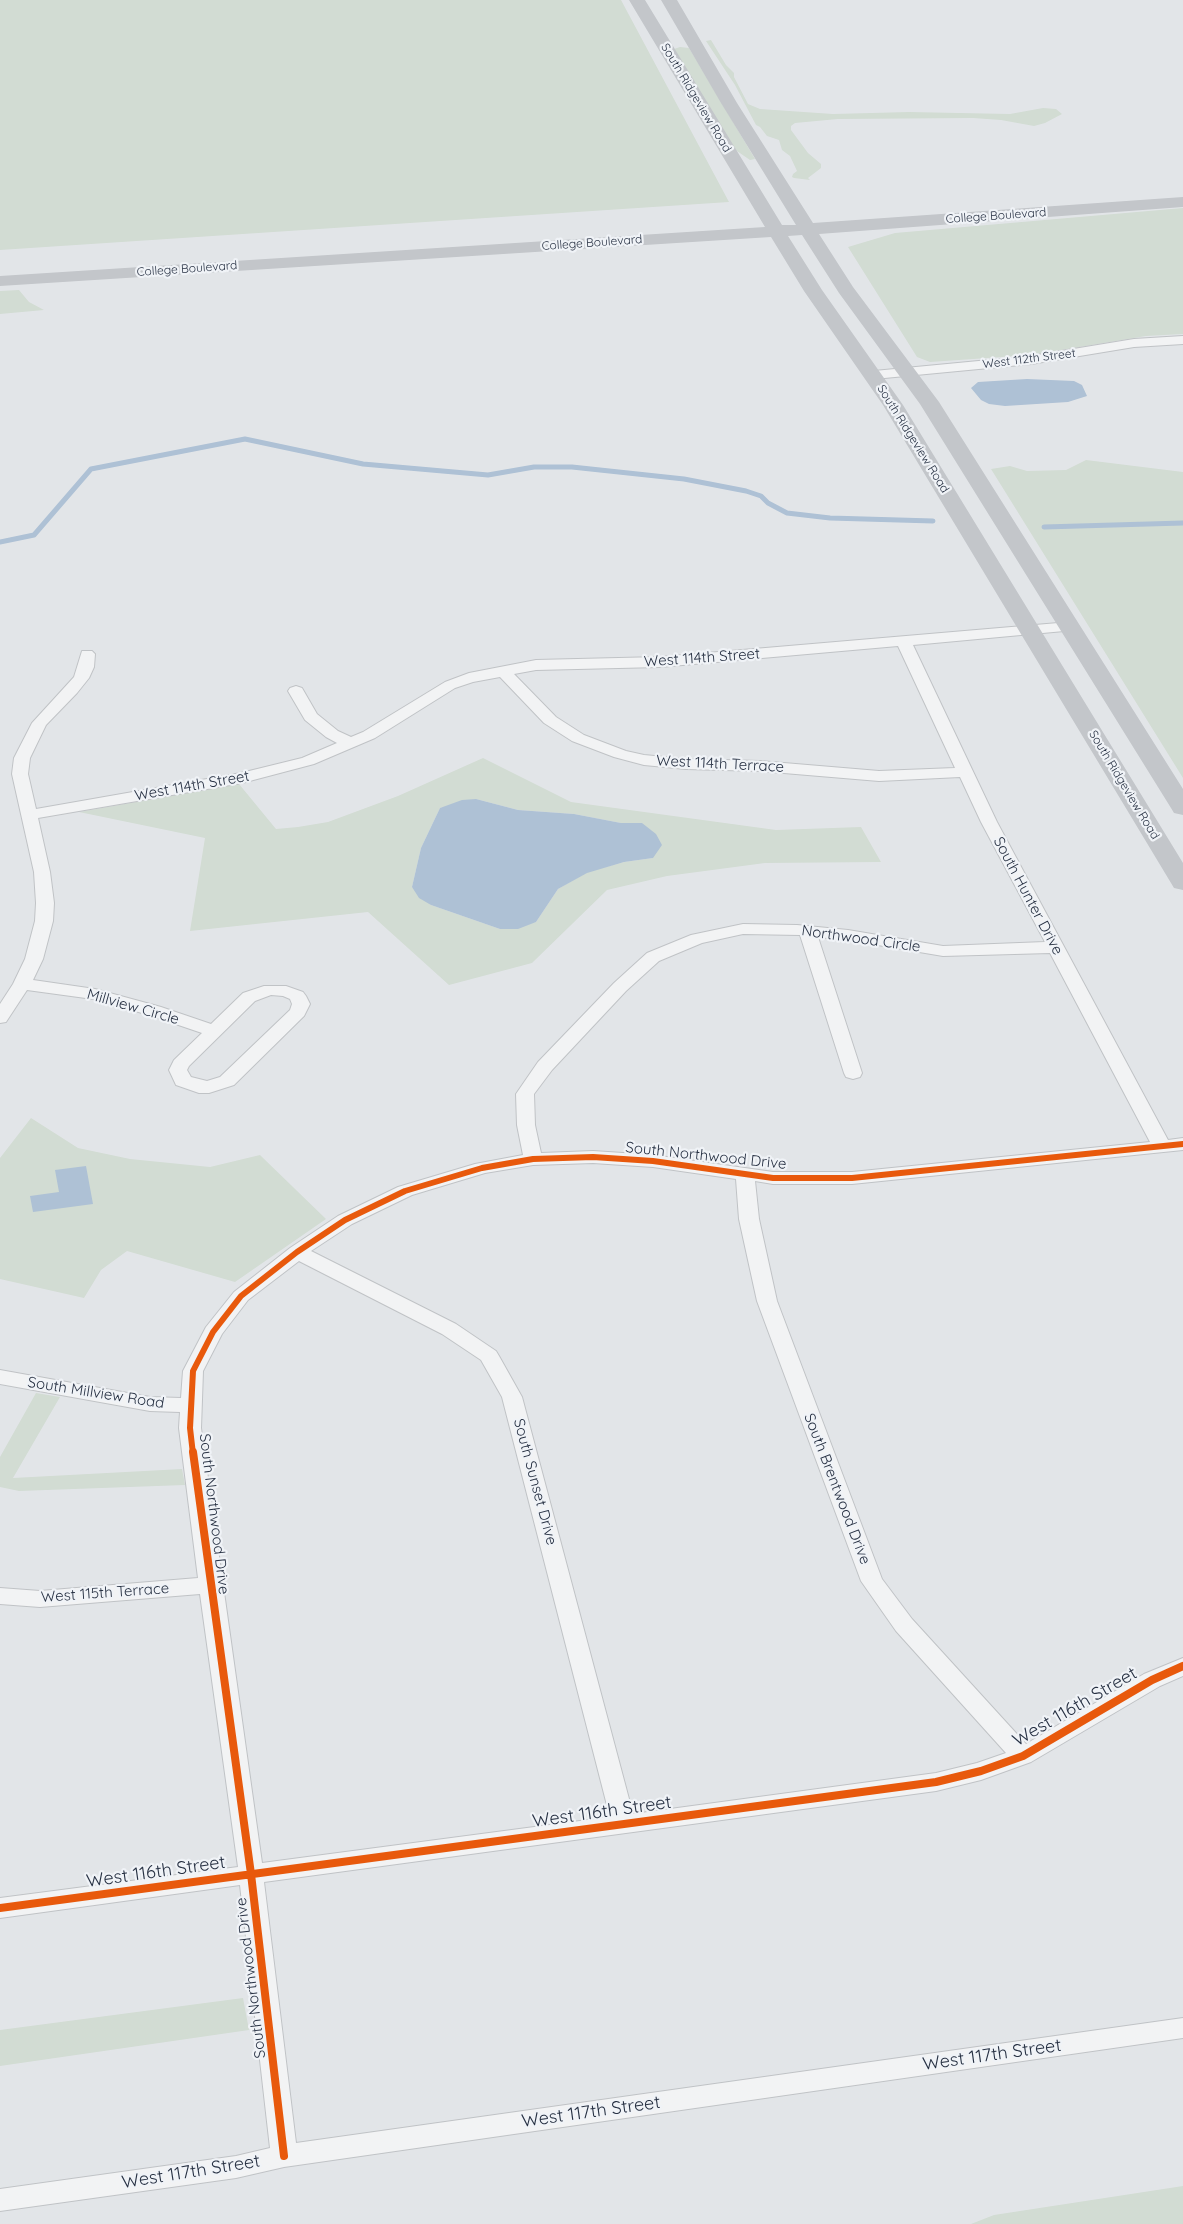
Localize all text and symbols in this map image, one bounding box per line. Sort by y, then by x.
street label: South Ridgeview Road [658,41,734,155]
street label: College Boulevard [945,205,1047,227]
street label: College Boulevard [541,232,643,254]
street label: College Boulevard [136,258,238,280]
street label: West 112th Street [982,346,1076,372]
street label: South Ridgeview Road [874,382,952,496]
street label: West 114th Street [643,645,761,671]
street label: South Ridgeview Road [1086,728,1162,842]
street label: West 114th Terrace [656,752,784,776]
street label: West 114th Street [133,767,251,805]
street label: South Hunter Drive [989,834,1067,958]
street label: Northwood Circle [800,922,922,956]
street label: Millview Circle [85,985,181,1029]
street label: South Northwood Drive [625,1139,787,1173]
street label: South Millview Road [26,1373,166,1413]
street label: South Brentwood Drive [800,1411,874,1567]
street label: South Sunset Drive [509,1417,561,1547]
street label: South Northwood Drive [195,1433,233,1595]
street label: West 115th Terrace [40,1580,170,1606]
street label: West 116th Street [1009,1663,1141,1751]
street label: West 116th Street [531,1792,673,1832]
street label: West 116th Street [85,1852,227,1892]
street label: South Northwood Drive [232,1897,270,2059]
street label: West 117th Street [921,2035,1063,2075]
street label: West 117th Street [520,2092,662,2132]
street label: West 117th Street [120,2150,262,2194]

